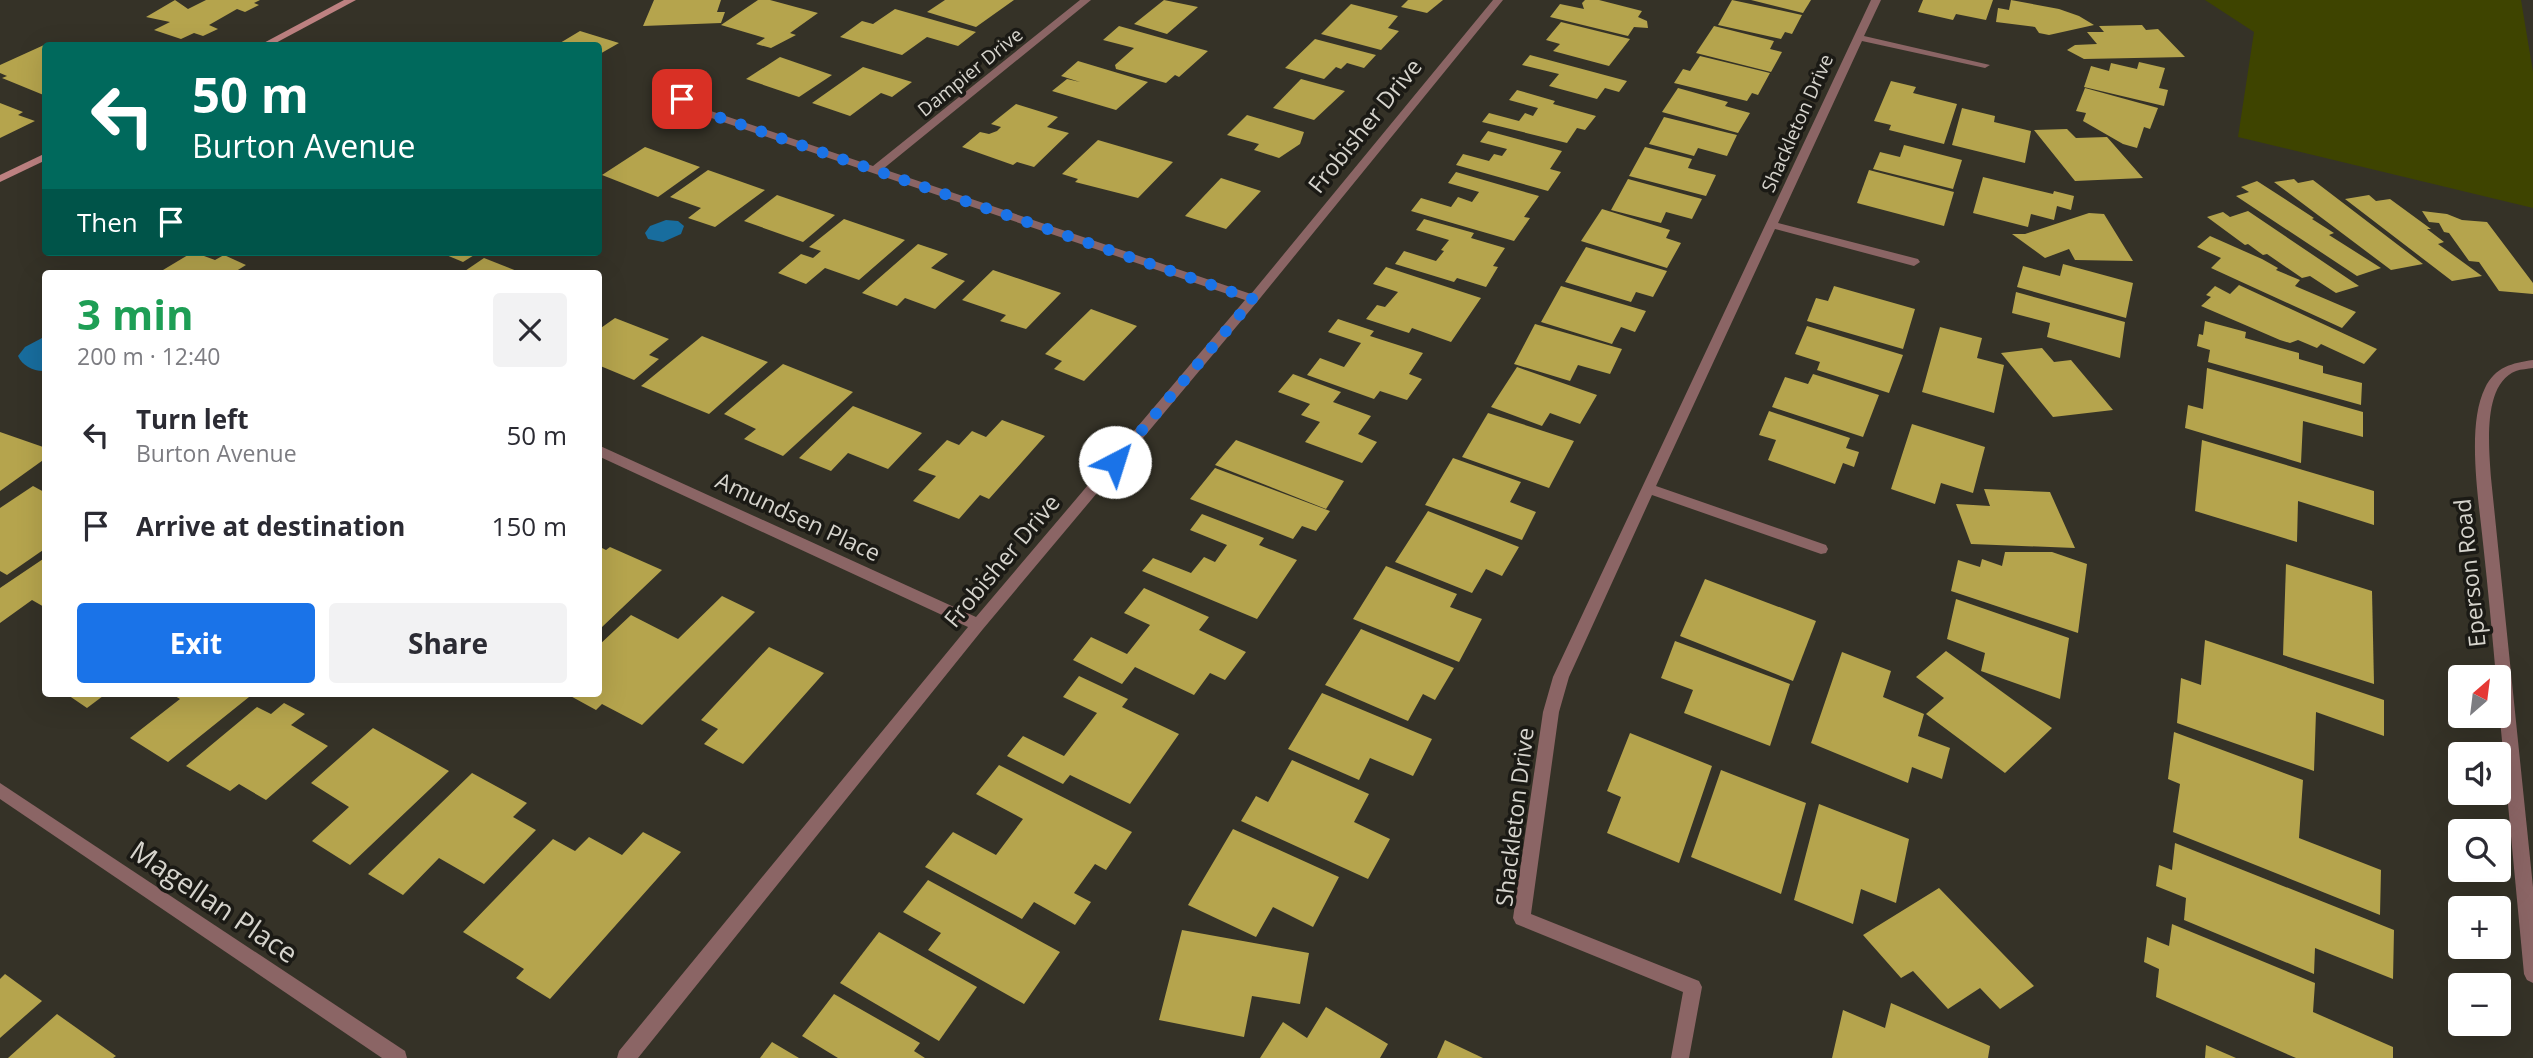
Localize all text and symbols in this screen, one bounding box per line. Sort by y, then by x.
street label: Dampier Drive [912,22,1028,122]
street label: Shackleton Drive [1755,50,1839,196]
street label: Frobisher Drive [1300,51,1428,199]
text: 50 m [192,61,309,127]
pin [652,69,712,129]
icon: left [77,70,168,161]
icon: arrive [663,80,701,118]
text: Burton Avenue [192,124,415,167]
icon: arrive [152,203,190,241]
text: Then [77,204,138,240]
text: 3 min [77,285,194,342]
button: close [493,293,567,367]
text: 200 m · 12:40 [77,340,220,372]
text: Turn left [136,401,248,437]
icon: left [77,416,115,454]
text: 50 m [506,417,567,453]
position arrow [1078,425,1152,499]
text: Burton Avenue [136,437,297,469]
street label: Amundsen Place [711,464,886,568]
street label: Frobisher Drive [936,487,1066,634]
street label: Eperson Road [2445,497,2493,649]
icon: arrive [77,507,115,545]
text: Arrive at destination [136,508,405,544]
text: 150 m [492,508,567,544]
button: Exit [77,603,315,683]
button: Share [329,603,567,683]
north arrow [2448,665,2511,728]
map controls [2448,665,2511,1036]
street label: Shackleton Drive [1487,726,1541,908]
button: sound [2448,742,2511,805]
button: search [2448,819,2511,882]
street label: Magellan Place [123,831,306,971]
button: + [2448,896,2511,959]
button: − [2448,973,2511,1036]

